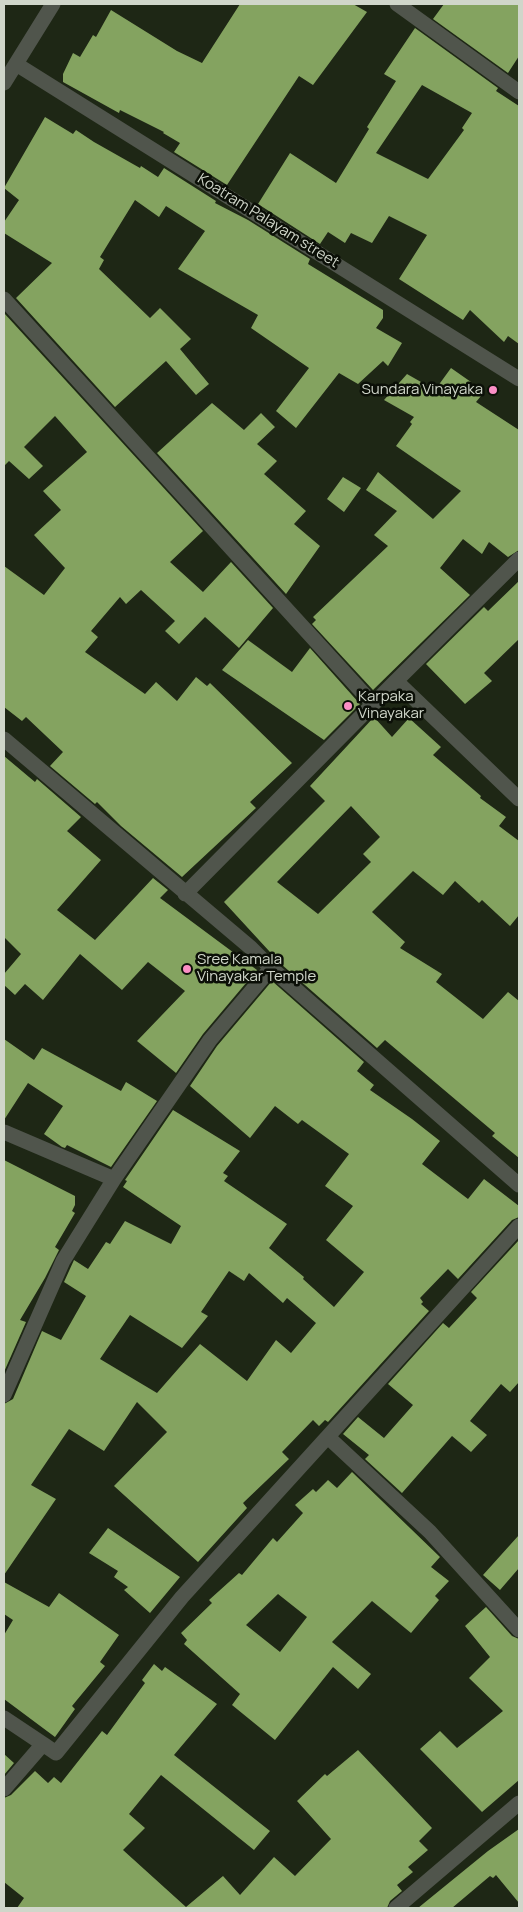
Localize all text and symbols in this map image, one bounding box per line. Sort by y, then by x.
street label: Koatram Palayam street [194,170,342,272]
place label: Sundara Vinayaka [362,381,483,399]
marker: Sundara Vinayaka [487,384,499,396]
place label: Karpaka Vinayakar [358,688,424,723]
marker: Karpaka Vinayakar [342,700,354,712]
place label: Sree Kamala Vinayakar Temple [197,951,316,986]
marker: Sree Kamala Vinayakar Temple [181,963,193,975]

